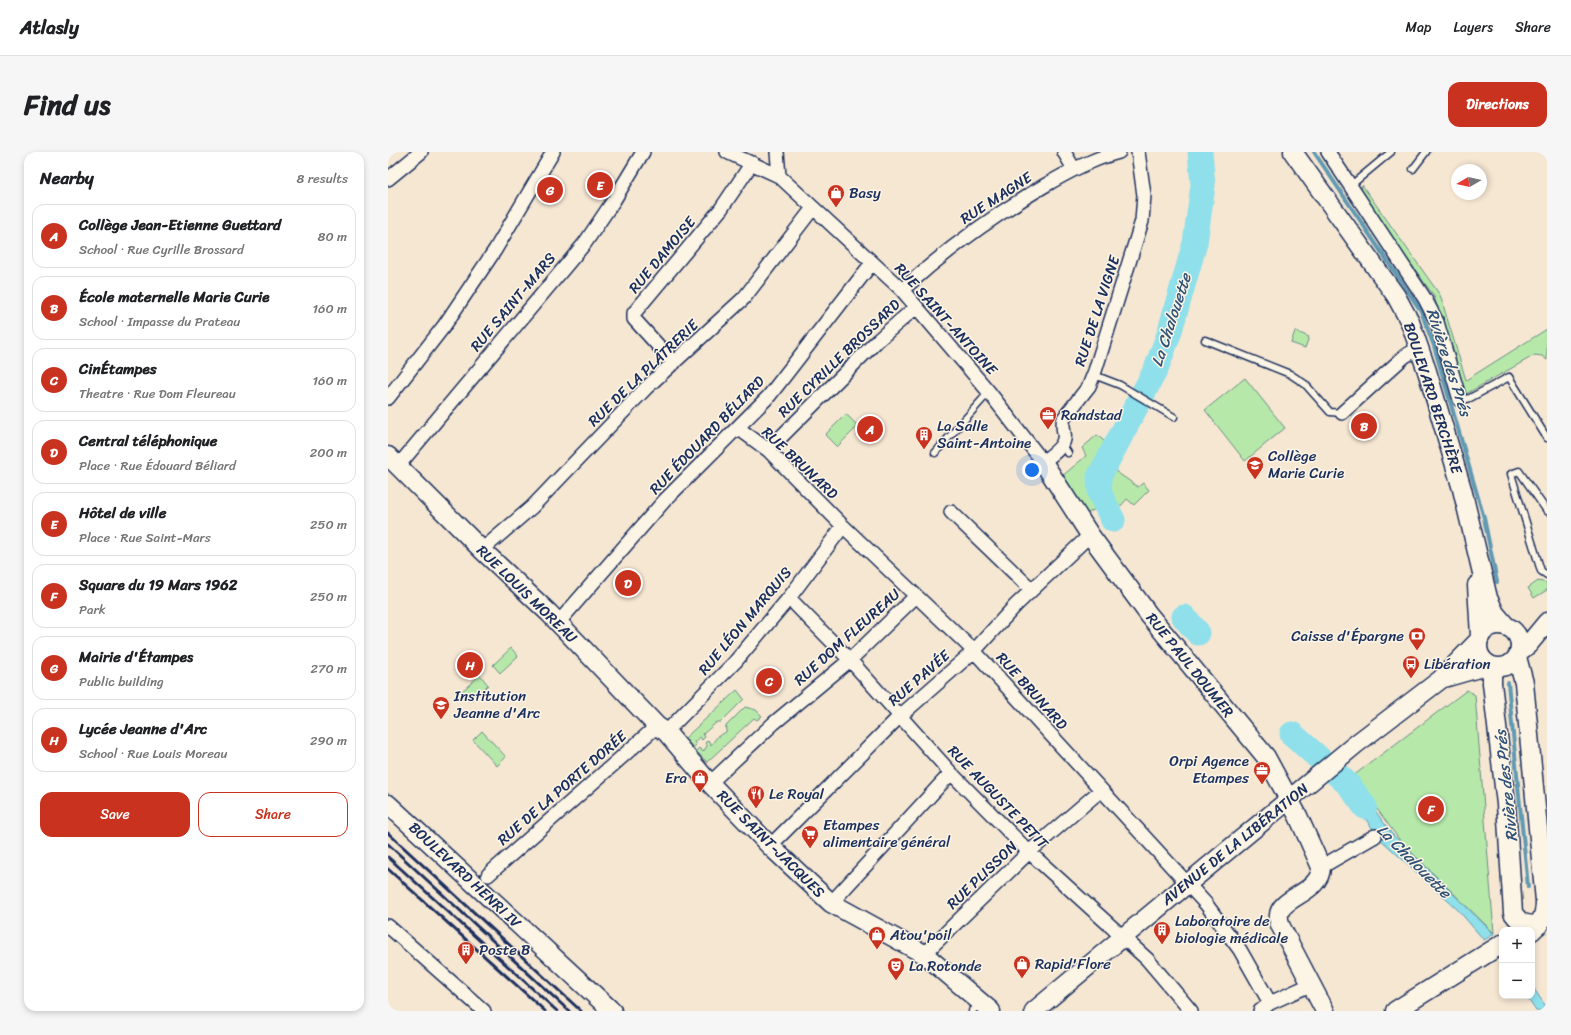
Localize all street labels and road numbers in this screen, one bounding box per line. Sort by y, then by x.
street label: RUE MAGNE [955,164,1039,231]
street label: RUE DAMOISE [622,209,703,299]
street label: RUE SAINT-MARS [463,246,563,358]
street label: RUE DE LA VIGNE [1067,251,1128,370]
street label: RUE SAINT-ANTOINE [888,257,1005,383]
street label: RUE CYRILLE BROSSARD [772,292,906,424]
street label: RUE DE LA PLÂTRERIE [581,312,706,433]
street label: BOULEVARD BERCHÈRE [1396,319,1470,479]
street label: RUE ÉDOUARD BÉLIARD [643,369,771,501]
street label: RUE BRUNARD [755,420,845,506]
street label: RUE LOUIS MOREAU [470,538,584,650]
street label: RUE LÉON MARQUIS [692,560,799,681]
street label: RUE DOM FLEUREAU [788,582,906,692]
street label: RUE PAUL DOUMER [1139,607,1241,723]
street label: RUE PAVÉE [882,642,957,713]
street label: RUE BRUNARD [990,646,1074,736]
street label: RUE DE LA PORTE DORÉE [491,723,634,852]
street label: RUE AUGUSTE PETIT [941,739,1056,856]
street label: AVENUE DE LA LIBÉRATION [1155,776,1315,913]
street label: RUE SAINT-JACQUES [711,784,832,905]
street label: BOULEVARD HENRI IV [402,815,528,935]
street label: RUE PLISSON [940,834,1024,916]

